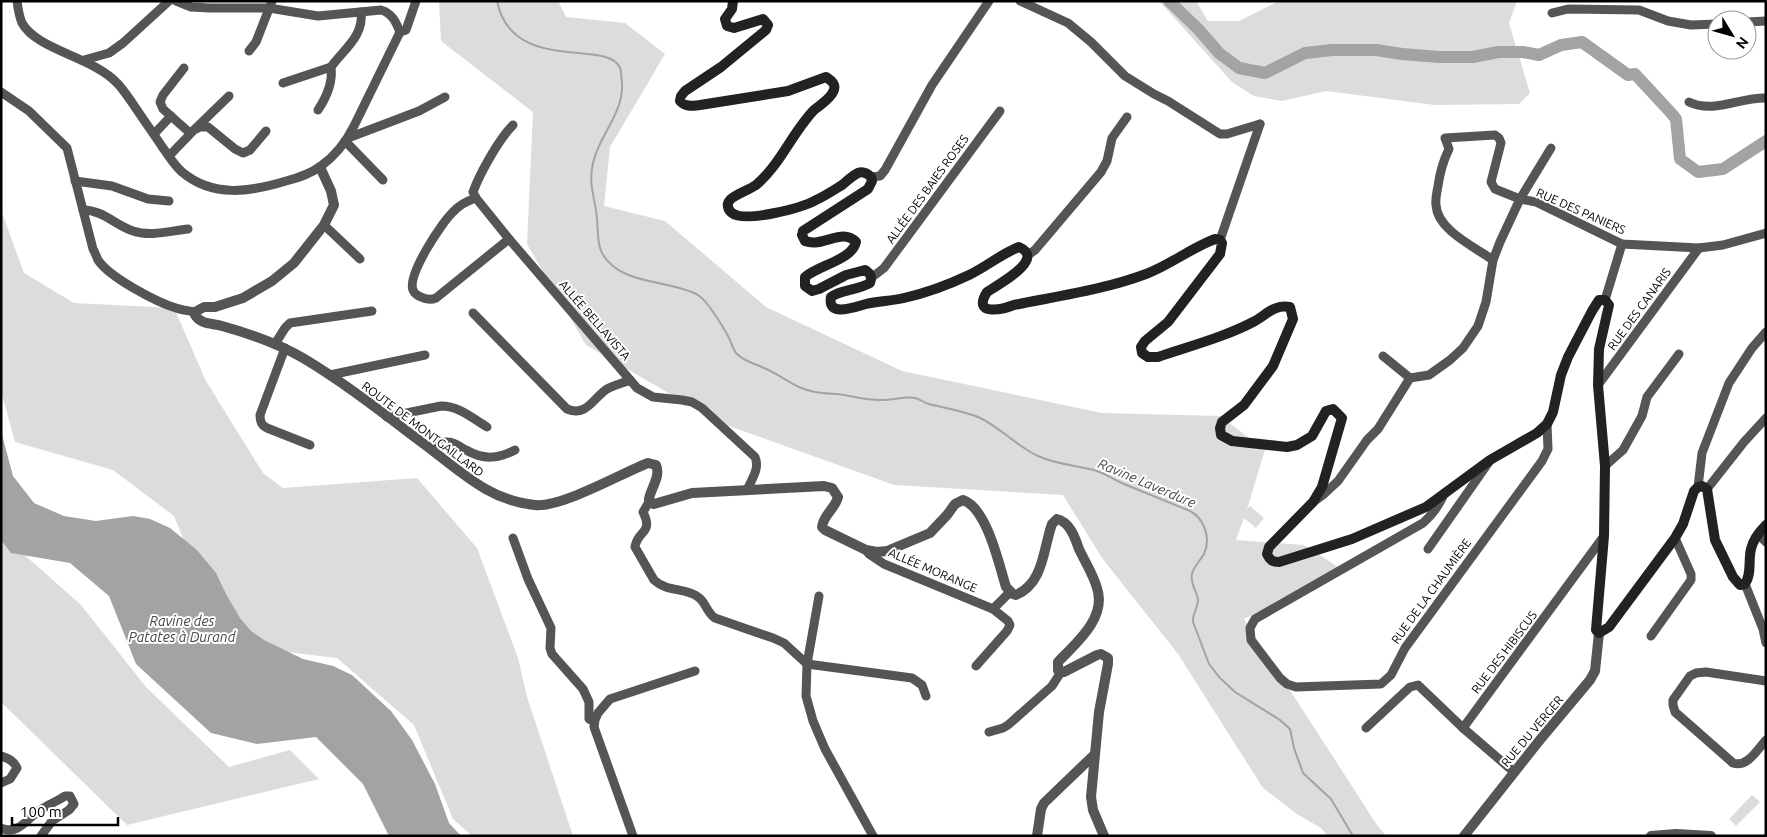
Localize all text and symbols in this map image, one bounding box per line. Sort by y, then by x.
north arrow [1707,10,1757,60]
text: N [1733,34,1752,52]
street label: ALLÉE DES BAIES ROSES [883,132,971,246]
street label: RUE DES PANIERS [1534,186,1628,236]
street label: RUE DES CANARIS [1605,266,1673,352]
street label: ALLÉE BELLAVISTA [557,278,633,363]
street label: ROUTE DE MONTGAILLARD [360,379,486,479]
water label: Ravine Laverdure [1096,455,1198,511]
street label: RUE DE LA CHAUMIÈRE [1389,536,1474,646]
street label: ALLÉE MORANGE [887,545,979,595]
street label: RUE DES HIBISCUS [1469,608,1539,696]
water label: Ravine des Patates à Durand [129,613,237,645]
street label: RUE DU VERGER [1499,693,1566,769]
scale bar [12,794,119,826]
text: 100 m [20,803,62,820]

